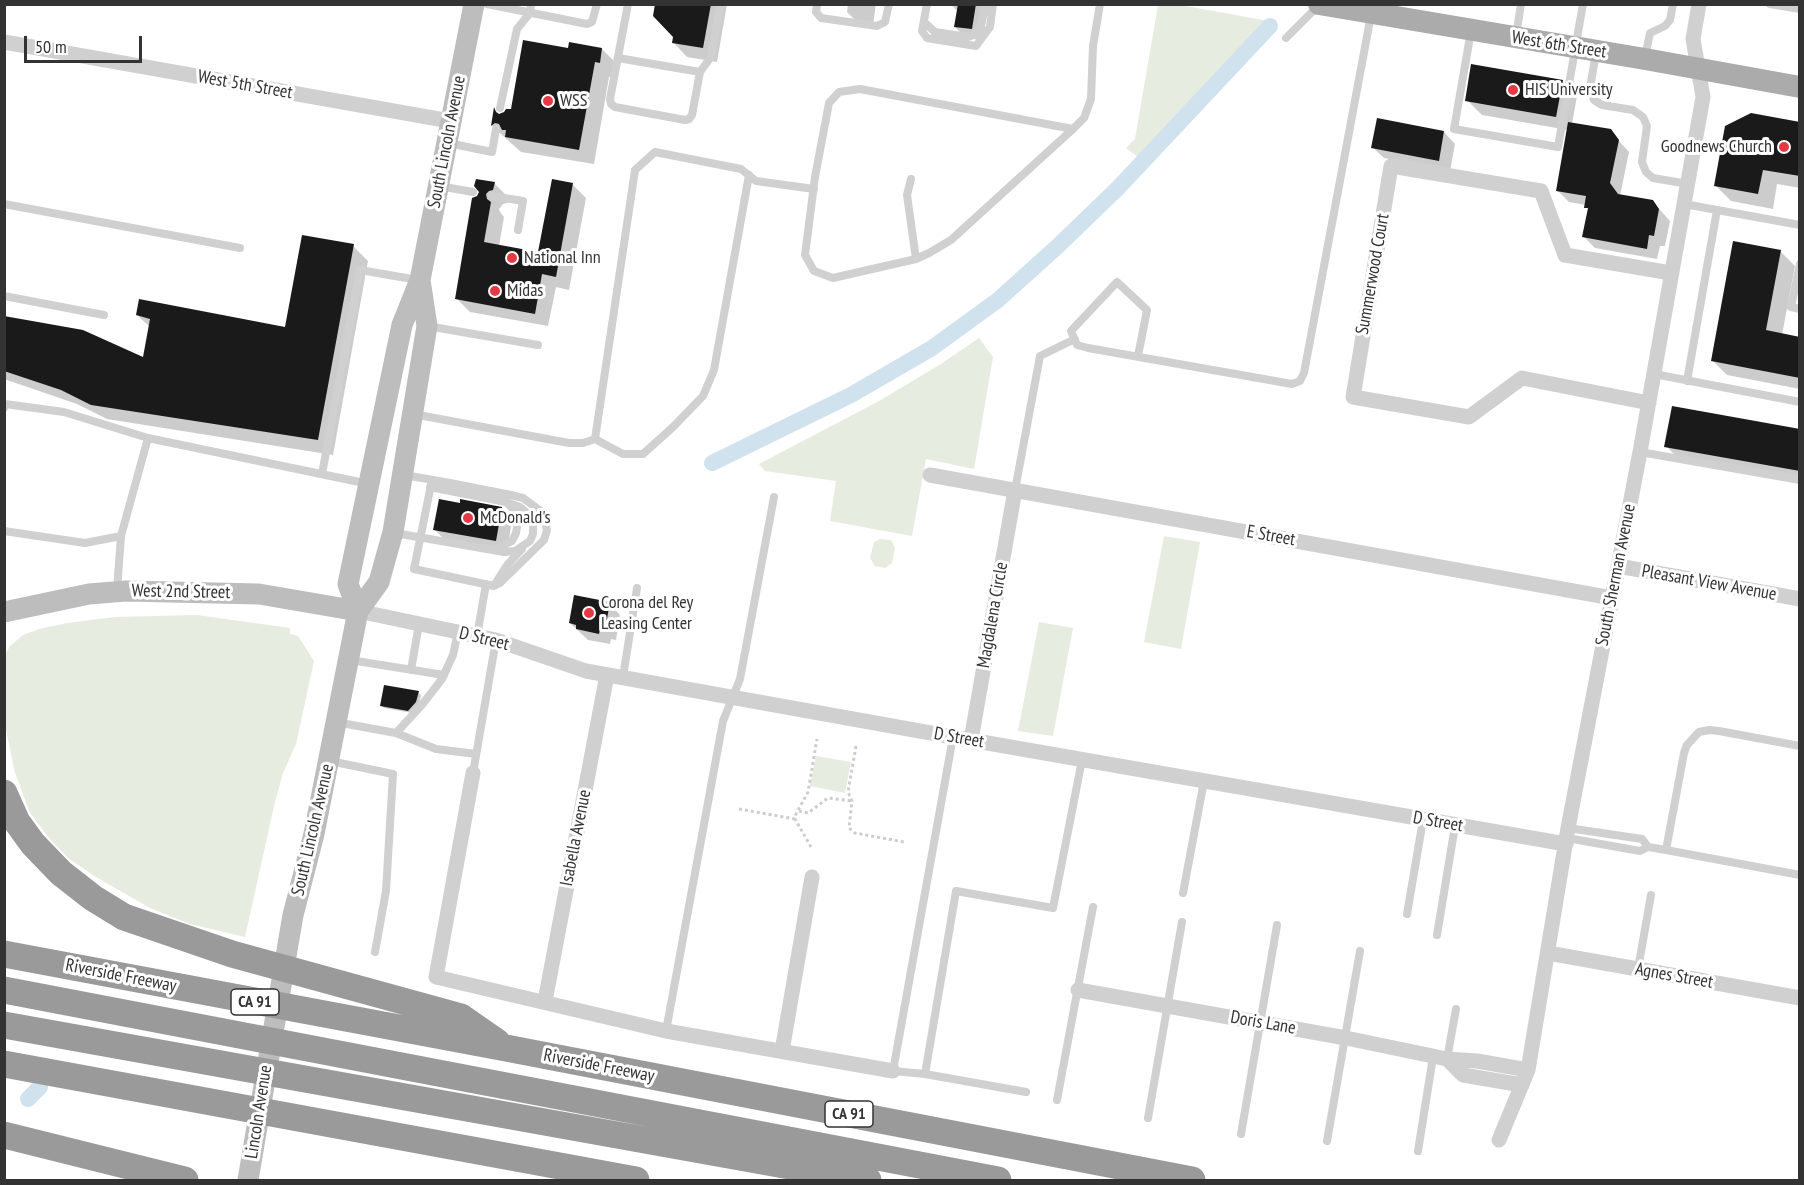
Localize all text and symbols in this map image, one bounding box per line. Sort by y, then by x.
scale bar [27,24,146,62]
street label: West 6th Street [1510,27,1608,63]
text: 50 m [35,35,67,58]
street label: West 5th Street [196,66,294,104]
street label: South Lincoln Avenue [424,74,470,210]
place label: HIS University [1525,79,1612,101]
marker: HIS University [1506,83,1520,97]
place label: WSS [560,90,588,112]
marker: WSS [541,94,555,108]
place label: Goodnews Church [1661,136,1772,158]
marker: Goodnews Church [1777,140,1791,154]
street label: Summerwood Court [1352,212,1394,336]
place label: National Inn [524,247,601,269]
marker: National Inn [505,251,519,265]
place label: Midas [507,280,543,302]
marker: Midas [488,284,502,298]
street label: South Sherman Avenue [1592,502,1640,648]
place label: McDonald's [480,507,551,529]
marker: McDonald's [461,511,475,525]
street label: E Street [1245,521,1297,551]
street label: Magdalena Circle [973,560,1013,670]
street label: Pleasant View Avenue [1640,561,1778,605]
street label: West 2nd Street [132,580,230,604]
place label: Corona del Rey Leasing Center [601,592,693,634]
marker: Corona del Rey Leasing Center [582,606,596,620]
street label: D Street [457,622,511,656]
street label: D Street [932,723,986,753]
street label: South Lincoln Avenue [287,762,339,898]
street label: Isabella Avenue [556,788,596,888]
street label: D Street [1411,807,1465,837]
street label: Riverside Freeway [64,955,178,997]
street label: Agnes Street [1633,959,1715,993]
road number: CA 91 [231,989,279,1015]
street label: Doris Lane [1229,1007,1297,1039]
street label: Riverside Freeway [542,1045,656,1087]
street label: Lincoln Avenue [241,1064,277,1160]
road number: CA 91 [825,1101,873,1127]

